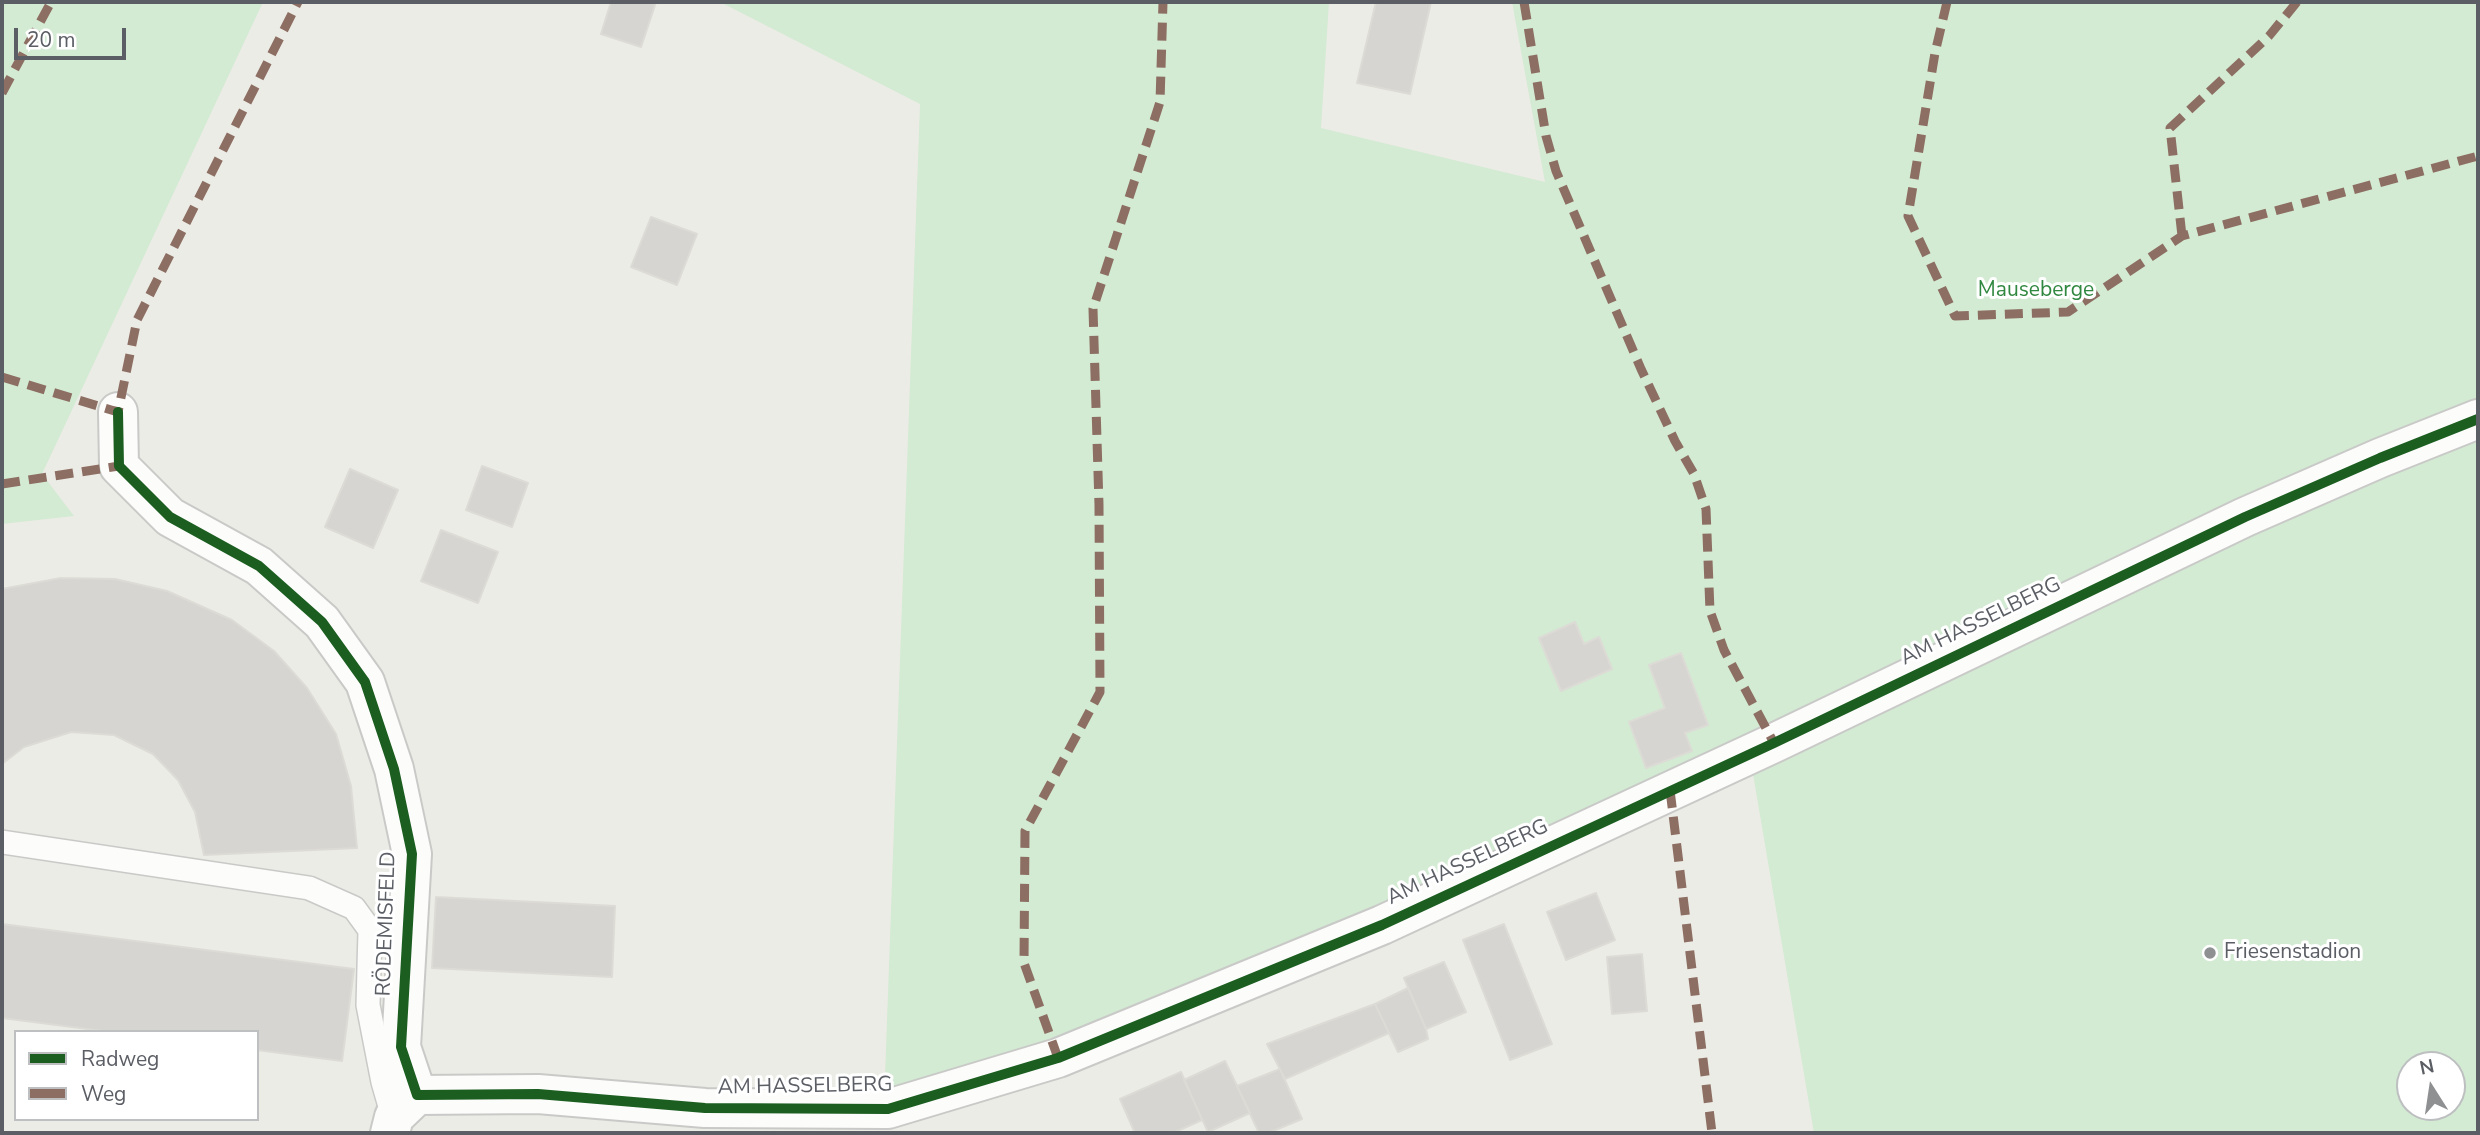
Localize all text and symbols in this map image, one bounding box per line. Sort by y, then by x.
scale bar [18,14,130,58]
text: 20 m [27,26,76,54]
park label: Mauseberge [1978,278,2094,304]
street label: AM HASSELBERG [1897,572,2065,672]
street label: AM HASSELBERG [1383,815,1553,911]
street label: RÖDEMISFELD [372,851,402,997]
place label: Friesenstadion [2224,940,2361,966]
marker: Friesenstadion [2202,945,2218,961]
legend [14,1030,259,1121]
text: Radweg [81,1045,159,1073]
north arrow [2396,1051,2466,1121]
text: N [2417,1053,2437,1082]
street label: AM HASSELBERG [717,1073,893,1101]
text: Weg [81,1080,126,1108]

